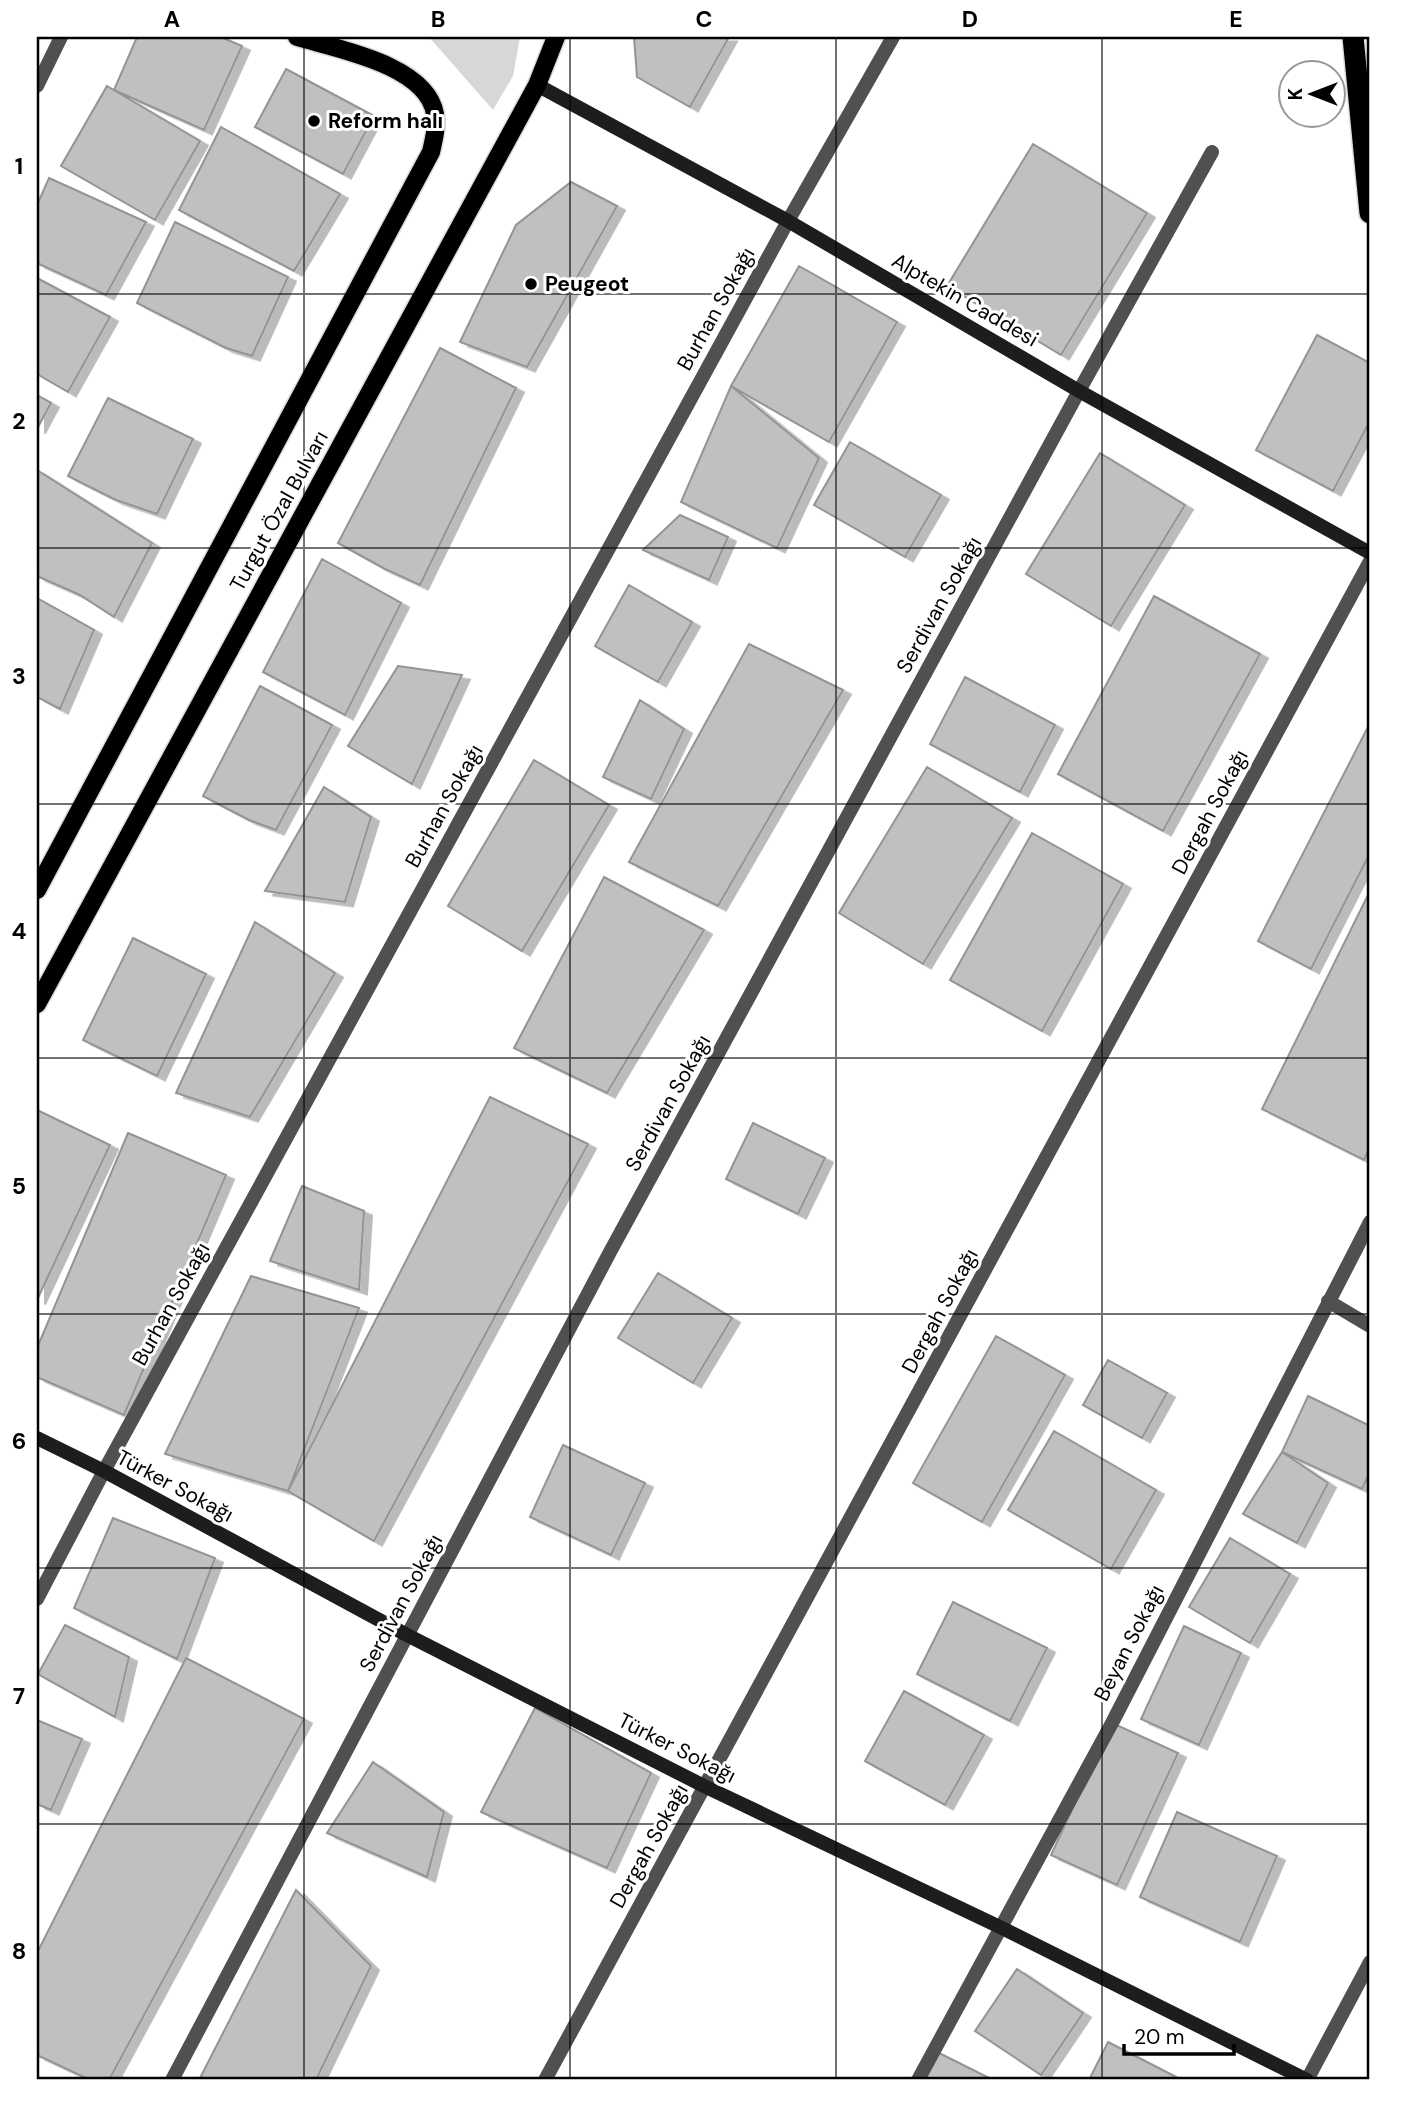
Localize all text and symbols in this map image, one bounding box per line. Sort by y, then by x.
text: A [164,4,180,34]
text: B [431,4,445,34]
text: C [696,4,712,34]
text: D [962,4,978,34]
text: E [1229,4,1243,34]
north arrow [1278,60,1348,130]
text: K [1283,88,1308,100]
place label: Reform halı [328,107,443,135]
marker: Reform halı [306,113,322,129]
text: 1 [15,151,23,181]
street label: Burhan Sokağı [671,242,761,376]
street label: Alptekin Caddesi [887,247,1043,353]
place label: Peugeot [545,270,629,298]
marker: Peugeot [523,276,539,292]
text: 2 [12,406,26,436]
street label: Turgut Özal Bulvarı [223,426,335,596]
street label: Serdivan Sokağı [890,532,988,678]
text: 3 [12,661,26,691]
street label: Burhan Sokağı [399,739,489,873]
street label: Dergah Sokağı [1165,745,1255,879]
text: 4 [12,916,27,946]
street label: Serdivan Sokağı [619,1030,717,1176]
text: 5 [12,1171,26,1201]
street label: Burhan Sokağı [126,1237,216,1371]
street label: Dergah Sokağı [895,1244,985,1378]
text: 6 [12,1426,26,1456]
street label: Türker Sokağı [112,1443,238,1529]
street label: Serdivan Sokağı [353,1529,449,1677]
street label: Beyan Sokağı [1088,1580,1170,1706]
text: 7 [13,1681,25,1711]
street label: Türker Sokağı [613,1706,741,1790]
street label: Dergah Sokağı [603,1779,695,1913]
text: 8 [12,1936,26,1966]
scale bar [1124,2012,1234,2056]
text: 20 m [1134,2023,1185,2051]

